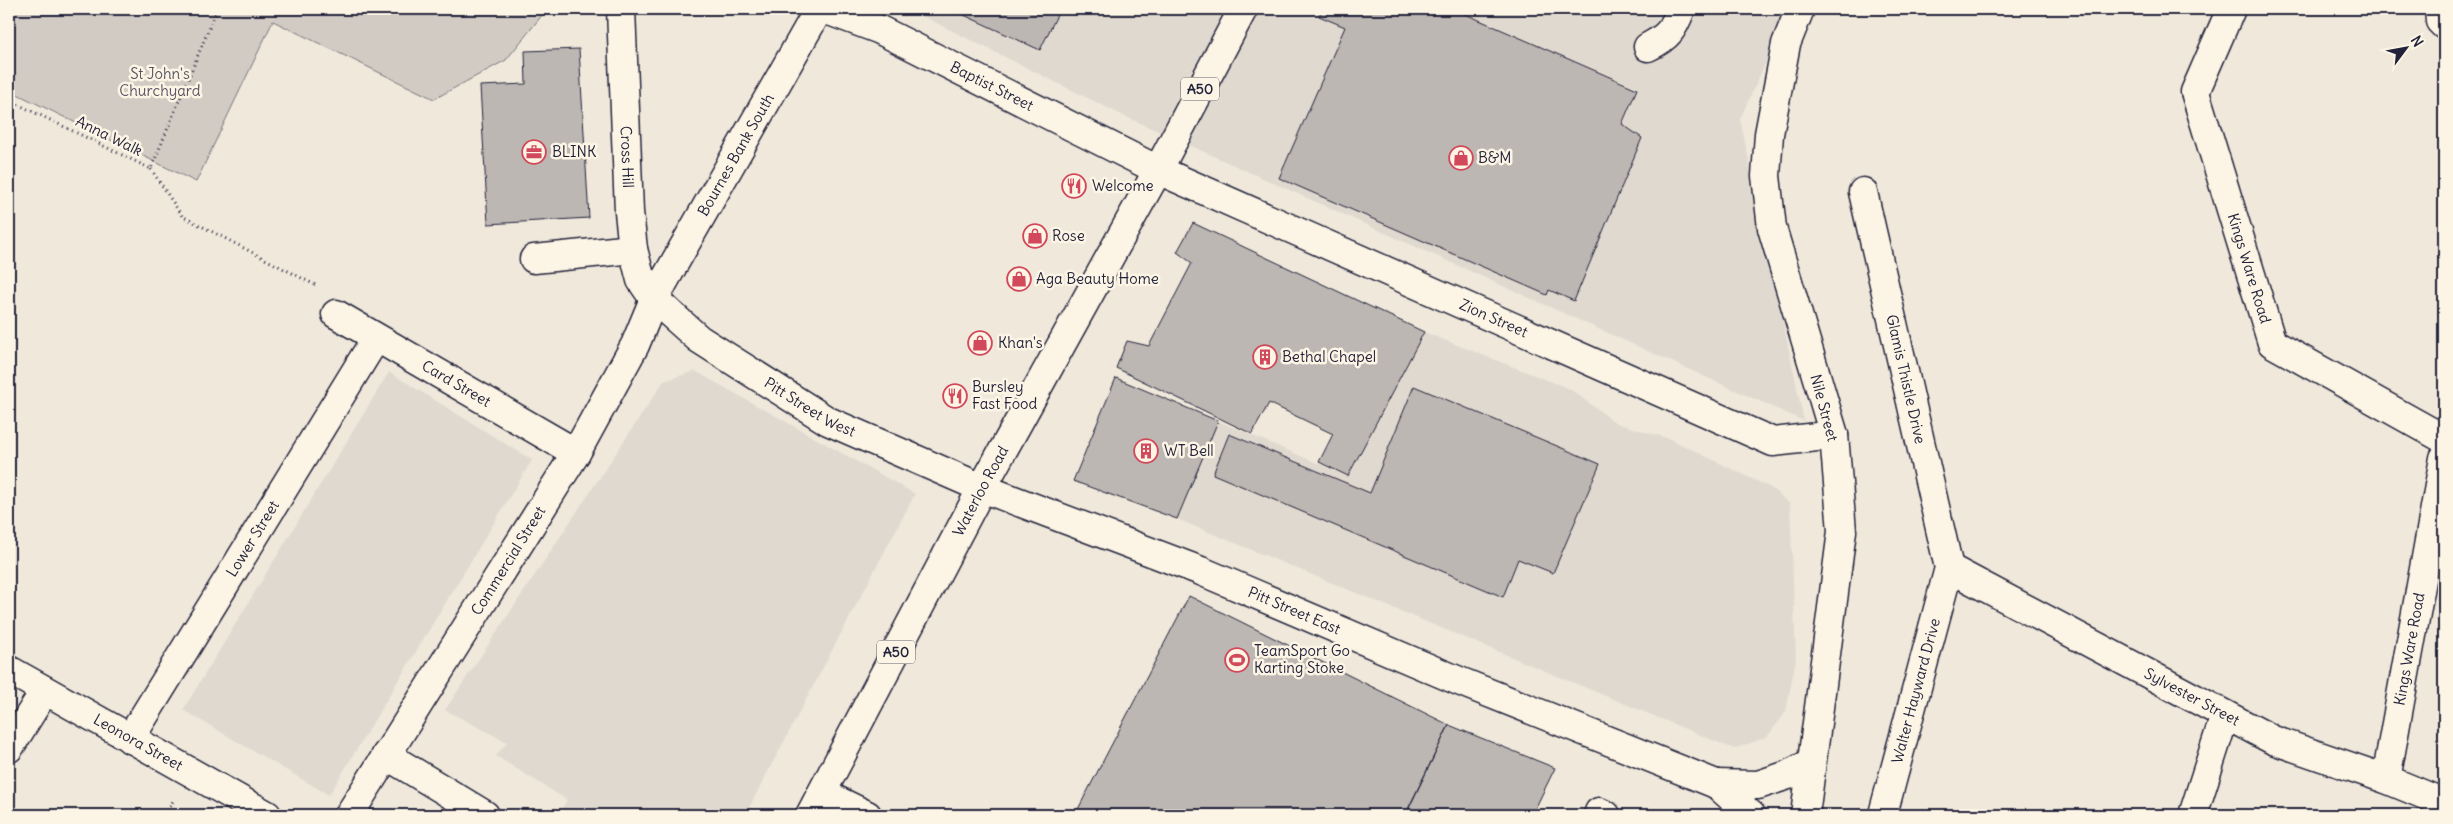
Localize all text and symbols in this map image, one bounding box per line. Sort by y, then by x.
north arrow [2380,22,2430,72]
text: N [2407,32,2427,50]
street label: Baptist Street [947,57,1037,115]
park label: St John's Churchyard [119,64,201,100]
road number: A50 [1181,78,1219,100]
street label: Bournes Bank South [693,90,778,219]
street label: Anna Walk [73,111,146,160]
street label: Cross Hill [617,125,638,188]
office icon: BLINK [521,139,547,165]
place label: BLINK [552,142,597,161]
shop icon: B&M [1448,145,1474,171]
place label: B&M [1478,148,1511,167]
restaurant icon: Welcome [1061,173,1087,199]
place label: Welcome [1092,176,1154,195]
street label: Kings Ware Road [2224,211,2276,326]
shop icon: Rose [1022,223,1048,249]
place label: Rose [1052,226,1085,245]
shop icon: Aga Beauty Home [1006,266,1032,292]
place label: Aga Beauty Home [1036,269,1159,288]
street label: Zion Street [1457,295,1531,341]
street label: Glamis Thistle Drive [1882,313,1930,446]
shop icon: Khan's [967,330,993,356]
place label: Khan's [998,333,1043,352]
building icon: Bethal Chapel [1252,344,1278,370]
place label: Bethal Chapel [1282,347,1376,366]
street label: Card Street [419,356,495,411]
street label: Nile Street [1806,372,1843,444]
street label: Pitt Street West [761,373,859,441]
place label: Bursley Fast Food [972,377,1037,413]
restaurant icon: Bursley Fast Food [942,383,968,409]
building icon: WT Bell [1133,438,1159,464]
place label: WT Bell [1164,441,1214,460]
street label: Waterloo Road [948,442,1012,539]
street label: Lower Street [222,497,283,580]
street label: Commercial Street [467,502,549,619]
street label: Pitt Street East [1245,582,1344,638]
street label: Kings Ware Road [2389,591,2429,707]
street label: Walter Hayward Drive [1887,616,1944,766]
road number: A50 [877,640,915,664]
place label: TeamSport Go Karting Stoke [1254,641,1350,677]
sports icon: TeamSport Go Karting Stoke [1224,647,1250,673]
street label: Sylvester Street [2141,663,2243,730]
street label: Leonora Street [90,709,186,775]

